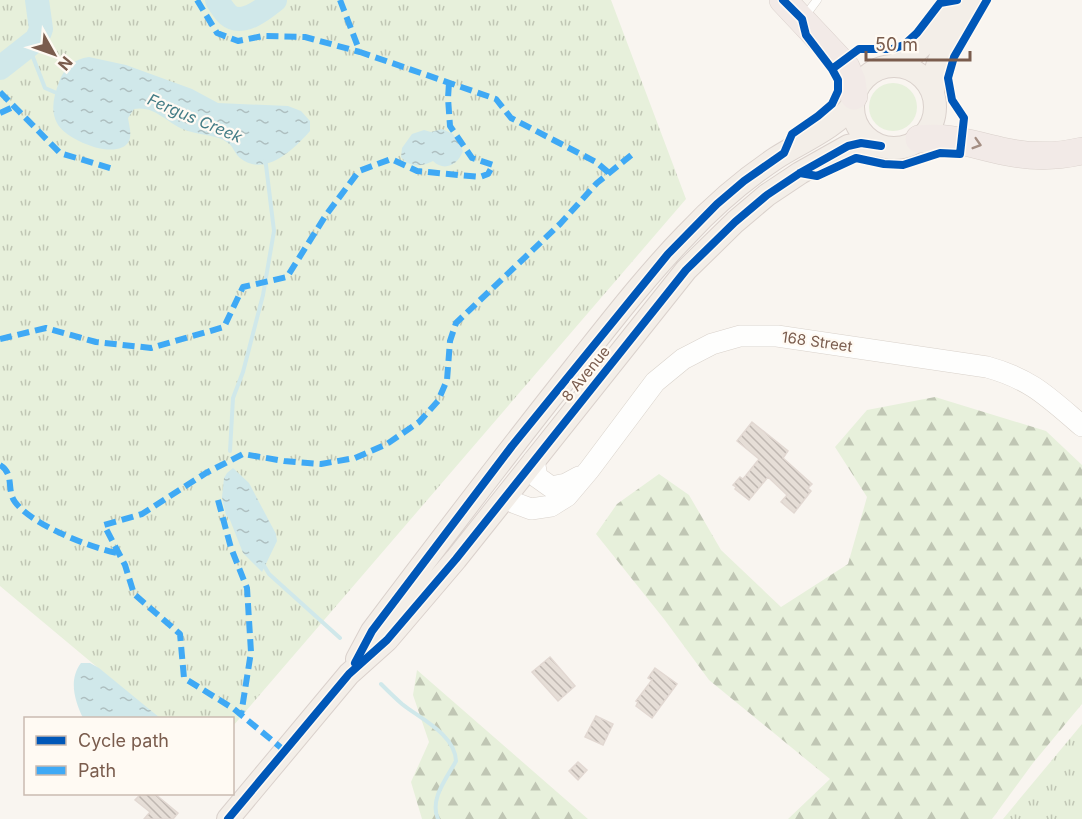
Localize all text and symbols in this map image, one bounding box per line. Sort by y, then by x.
north arrow [24,24,84,84]
scale bar [866,24,970,62]
text: 50 m [875,34,918,55]
text: N [54,53,77,75]
water label: Fergus Creek [145,89,245,147]
one-way arrow [971,137,982,149]
street label: 168 Street [780,327,854,356]
street label: 8 Avenue [557,342,614,405]
legend [24,717,234,795]
text: Cycle path [78,730,169,751]
text: Path [78,760,116,781]

